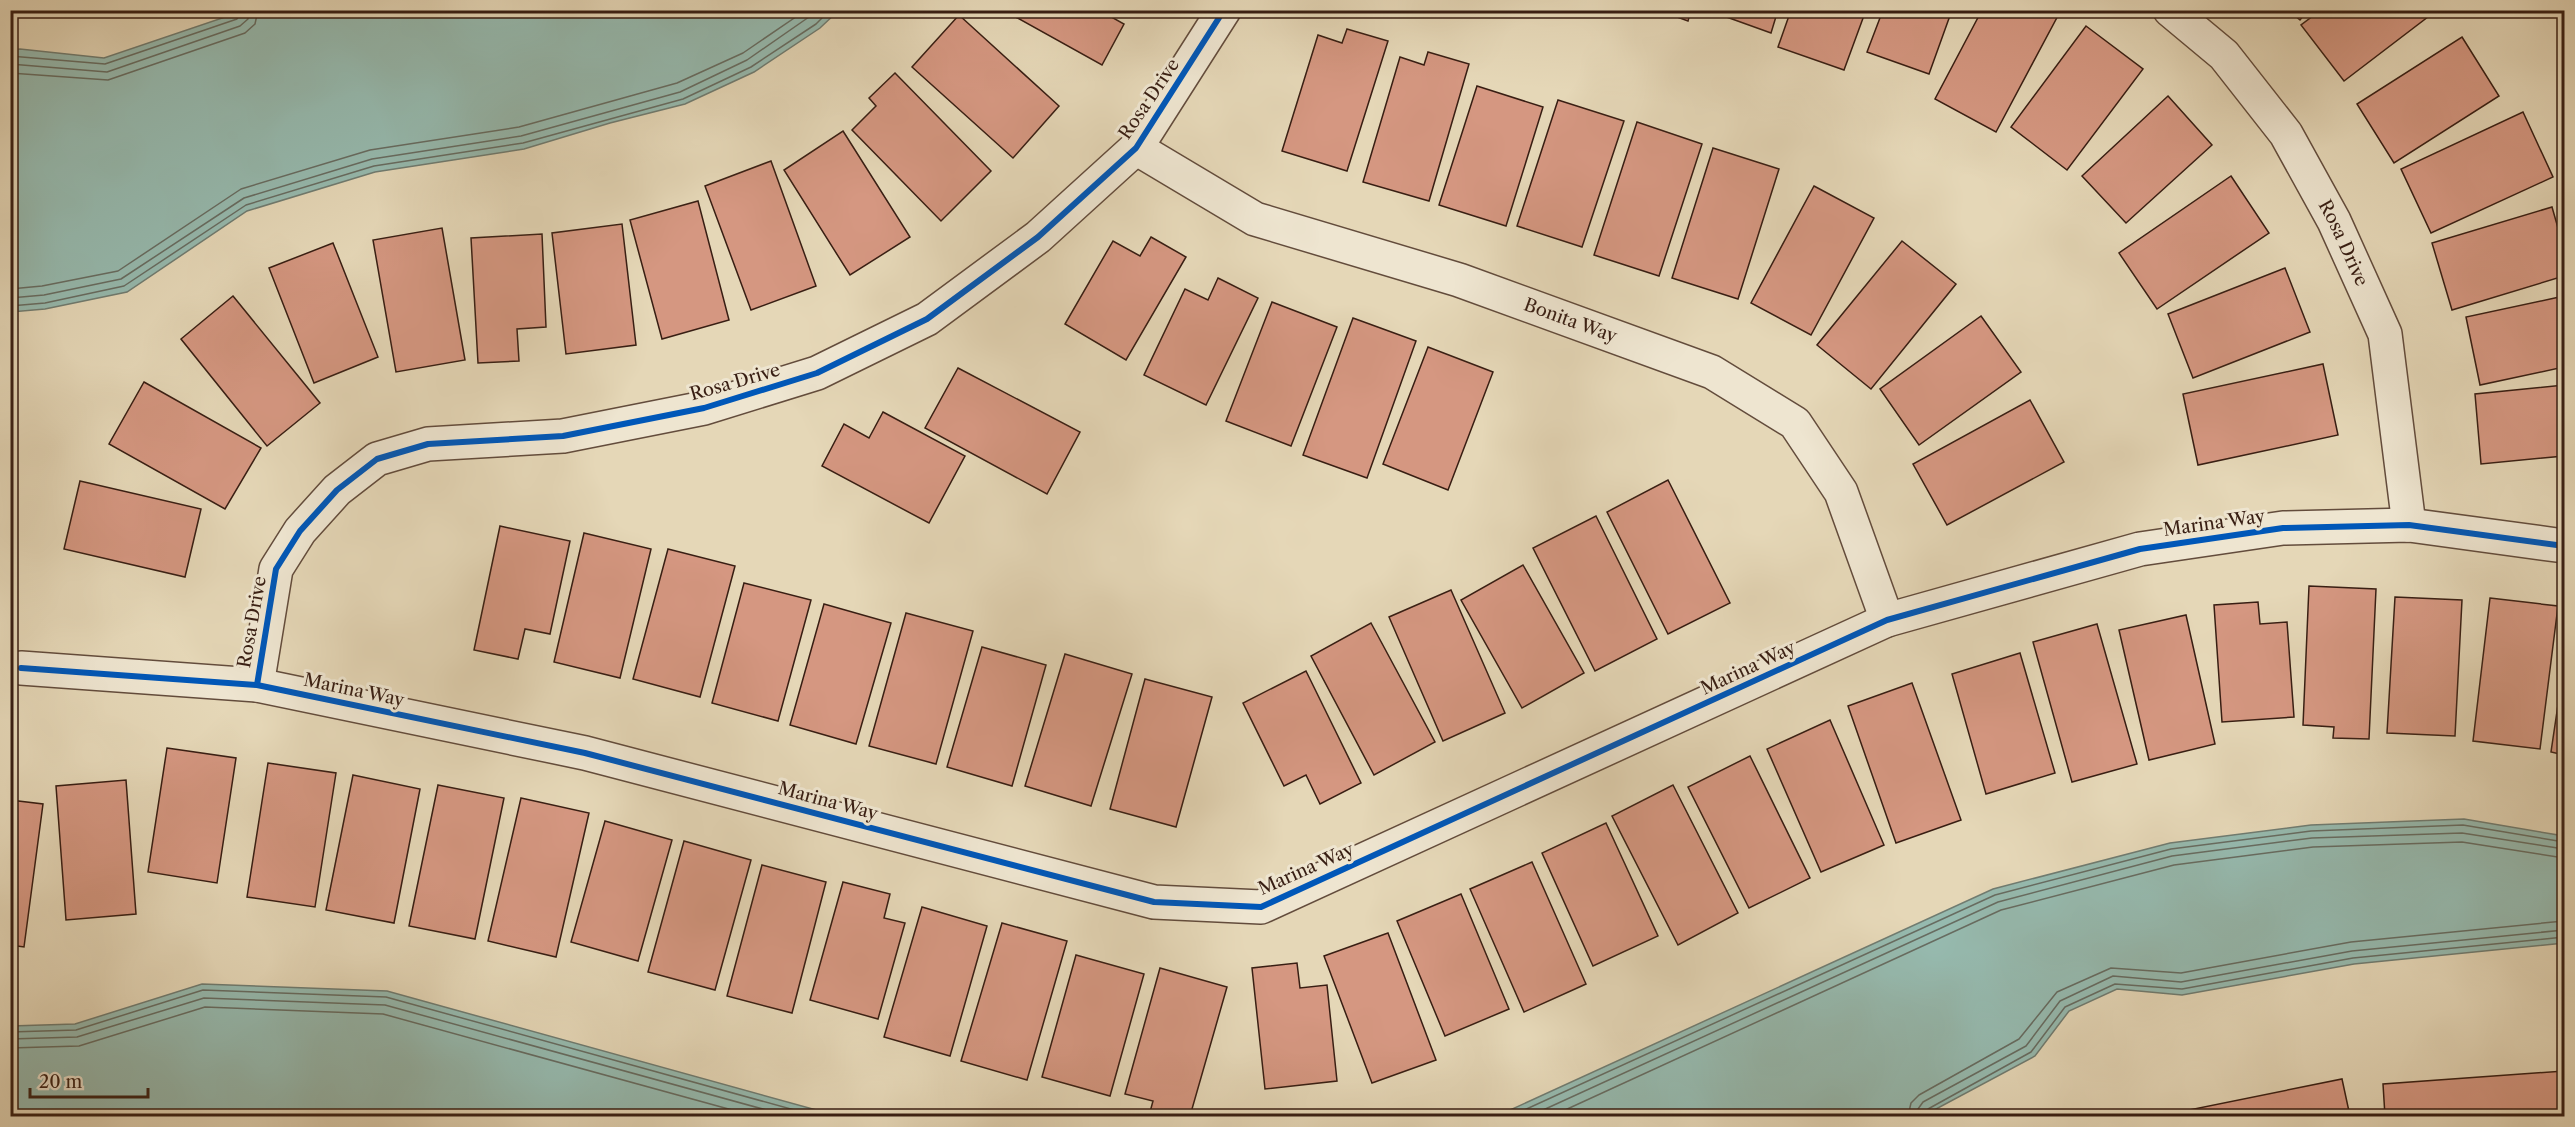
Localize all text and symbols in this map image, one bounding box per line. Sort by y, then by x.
street label: Rosa Drive [1114,54,1184,144]
street label: Rosa Drive [2314,196,2373,290]
street label: Bonita Way [1521,294,1621,348]
street label: Rosa Drive [687,359,783,405]
street label: Marina Way [2162,505,2267,541]
street label: Rosa Drive [233,574,271,670]
street label: Marina Way [1697,636,1800,700]
street label: Marina Way [302,669,407,712]
street label: Marina Way [776,777,881,825]
street label: Marina Way [1255,838,1358,900]
scale bar [30,1061,148,1099]
text: 20 m [39,1071,83,1093]

